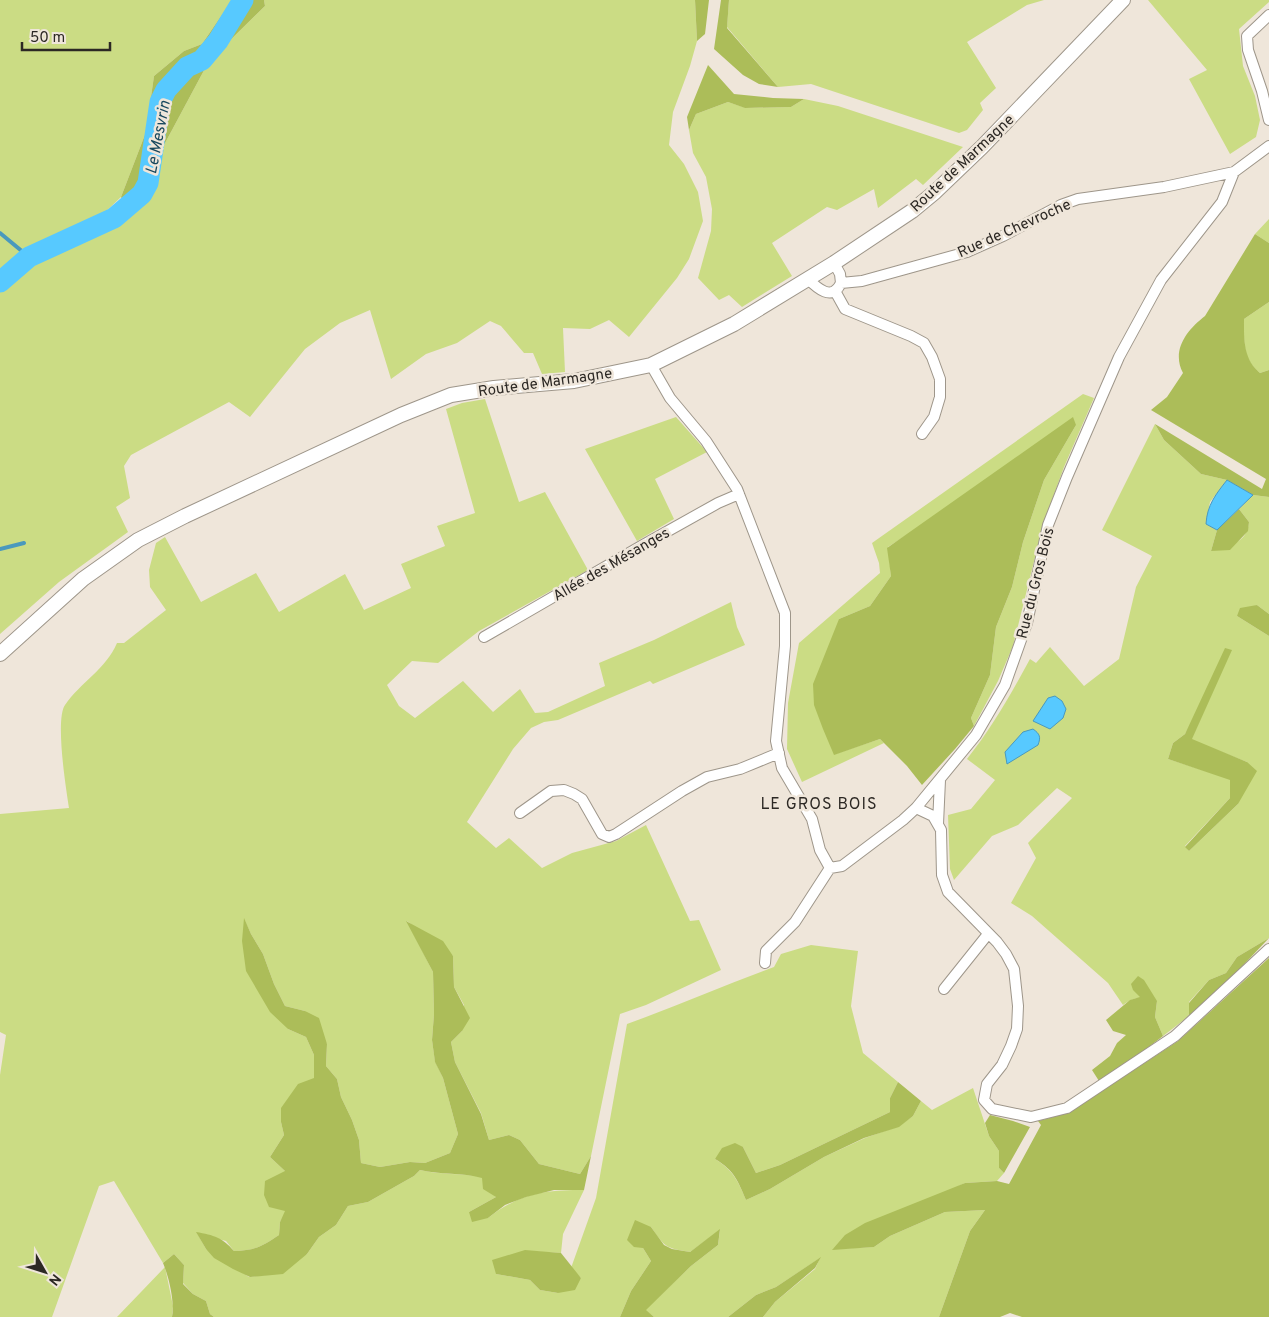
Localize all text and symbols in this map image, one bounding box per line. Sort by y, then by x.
scale bar [22,20,110,52]
text: 50 m [30,29,65,48]
water label: Le Mesvrin [142,99,176,176]
street label: Route de Marmagne [907,111,1019,217]
street label: Rue de Chevroche [955,196,1074,263]
street label: Route de Marmagne [477,365,613,402]
street label: Allée des Mésanges [550,524,674,606]
street label: Rue du Gros Bois [1013,526,1059,641]
district label: LE GROS BOIS [760,795,878,815]
north arrow [20,1247,70,1297]
text: N [44,1270,64,1288]

